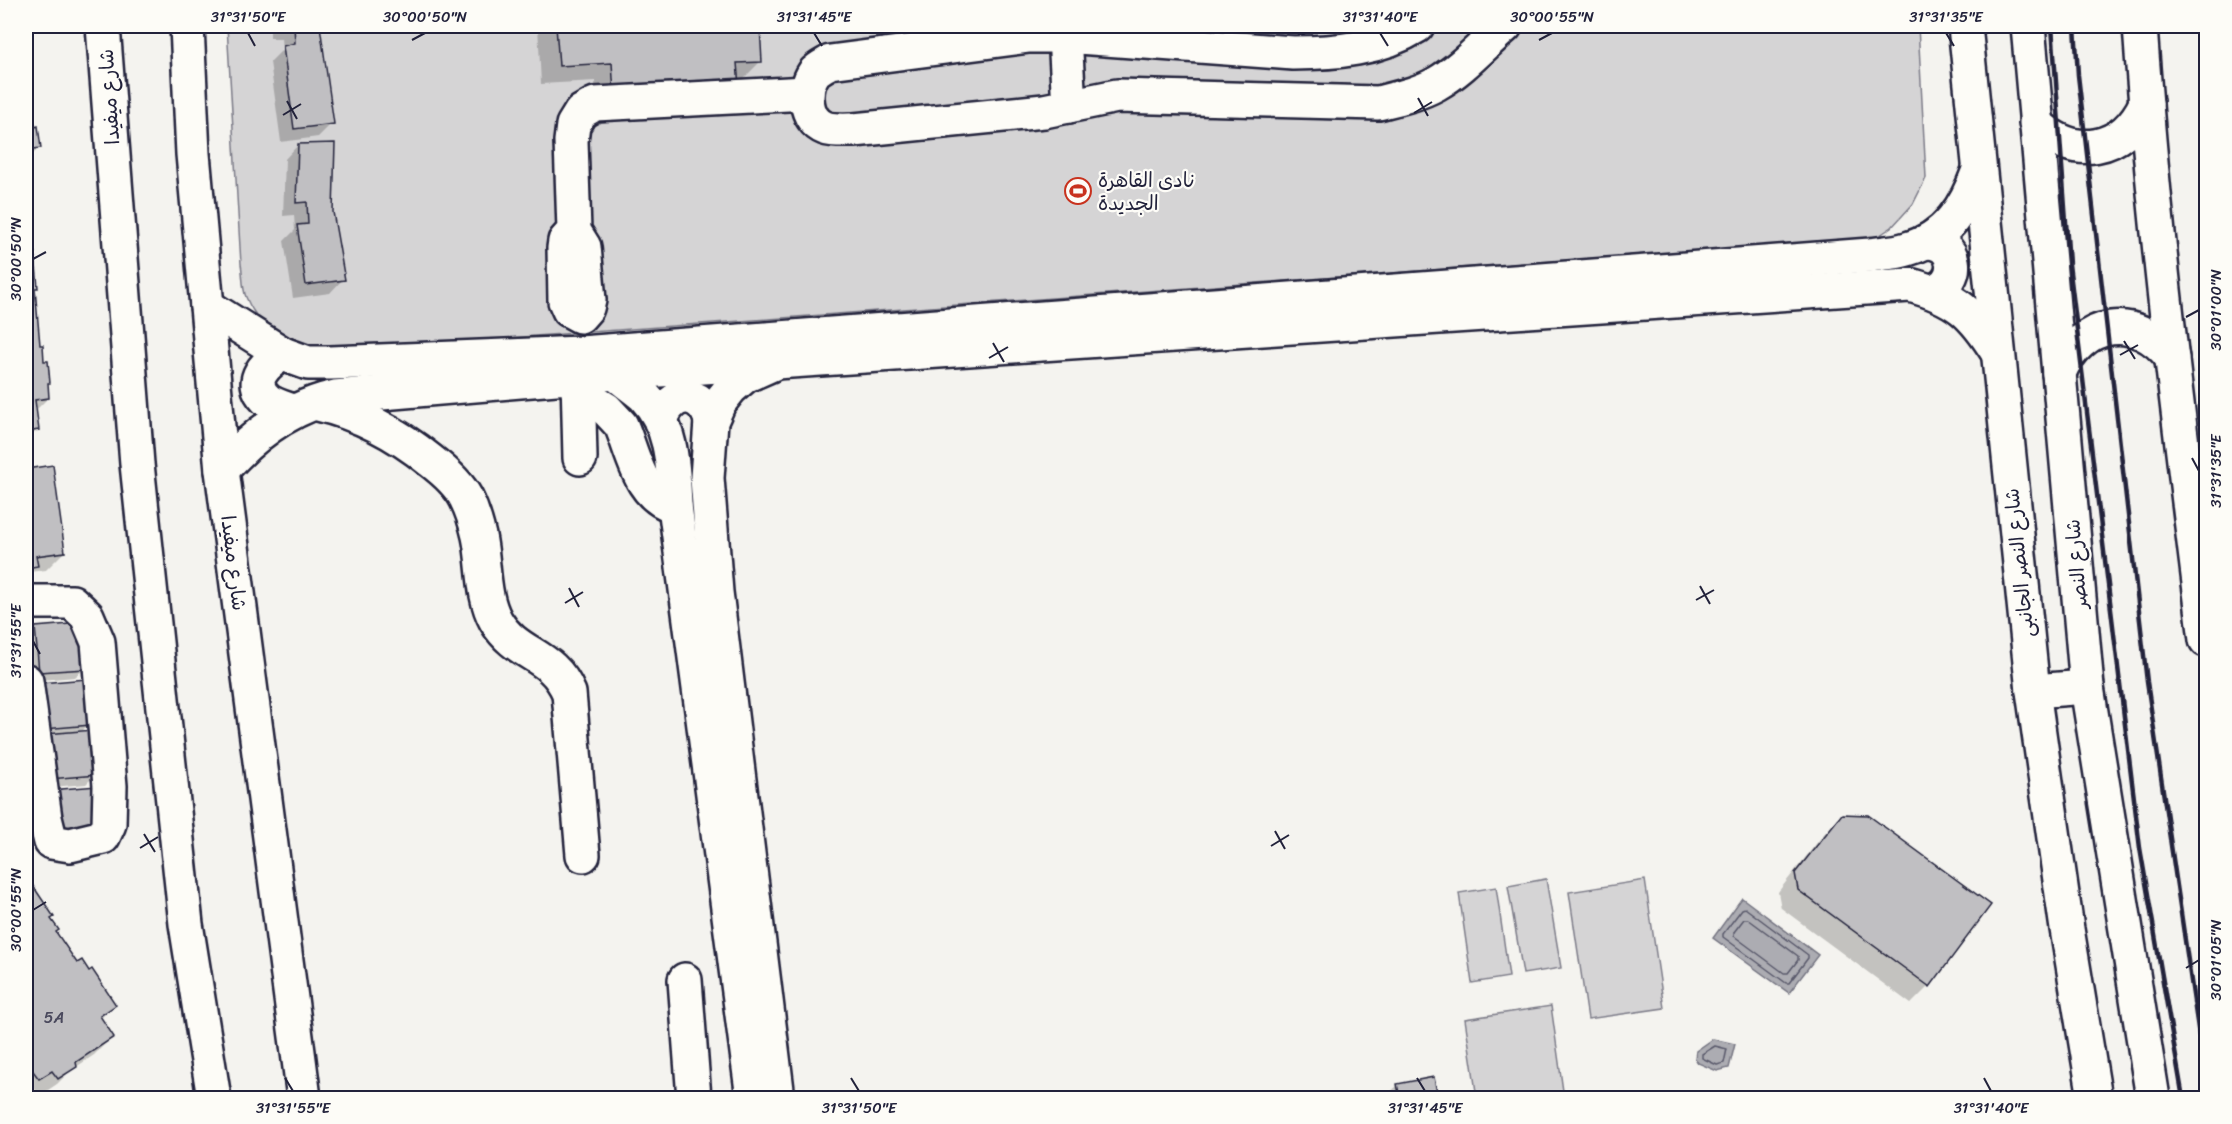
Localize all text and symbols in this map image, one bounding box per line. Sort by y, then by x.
text: 31°31'50"E [211,4,287,30]
text: 30°00'50"N [383,4,468,30]
text: 31°31'45"E [777,4,853,30]
text: 31°31'40"E [1343,4,1419,30]
text: 30°00'55"N [1510,4,1594,30]
text: 31°31'35"E [1909,4,1984,30]
street label: شارع ميفيدا [89,48,130,146]
place label: نادى القاهرة الجديدة [1098,163,1196,221]
sports icon: نادى القاهرة الجديدة [1063,176,1093,206]
text: 30°00'50"N [3,216,29,301]
text: 30°01'00"N [2203,269,2229,351]
text: 31°31'35"E [2203,433,2229,508]
street label: شارع النصر الجانبى [1994,487,2045,639]
street label: شارع ميفيدا [210,513,257,613]
street label: شارع النصر [2055,518,2098,612]
text: 31°31'55"E [3,602,29,678]
text: 30°00'55"N [3,868,29,952]
text: 30°01'05"N [2203,919,2229,1000]
house number: 5A [44,1003,64,1032]
text: 31°31'55"E [256,1095,332,1121]
text: 31°31'50"E [822,1095,898,1121]
text: 31°31'45"E [1388,1095,1464,1121]
text: 31°31'40"E [1954,1095,2030,1121]

